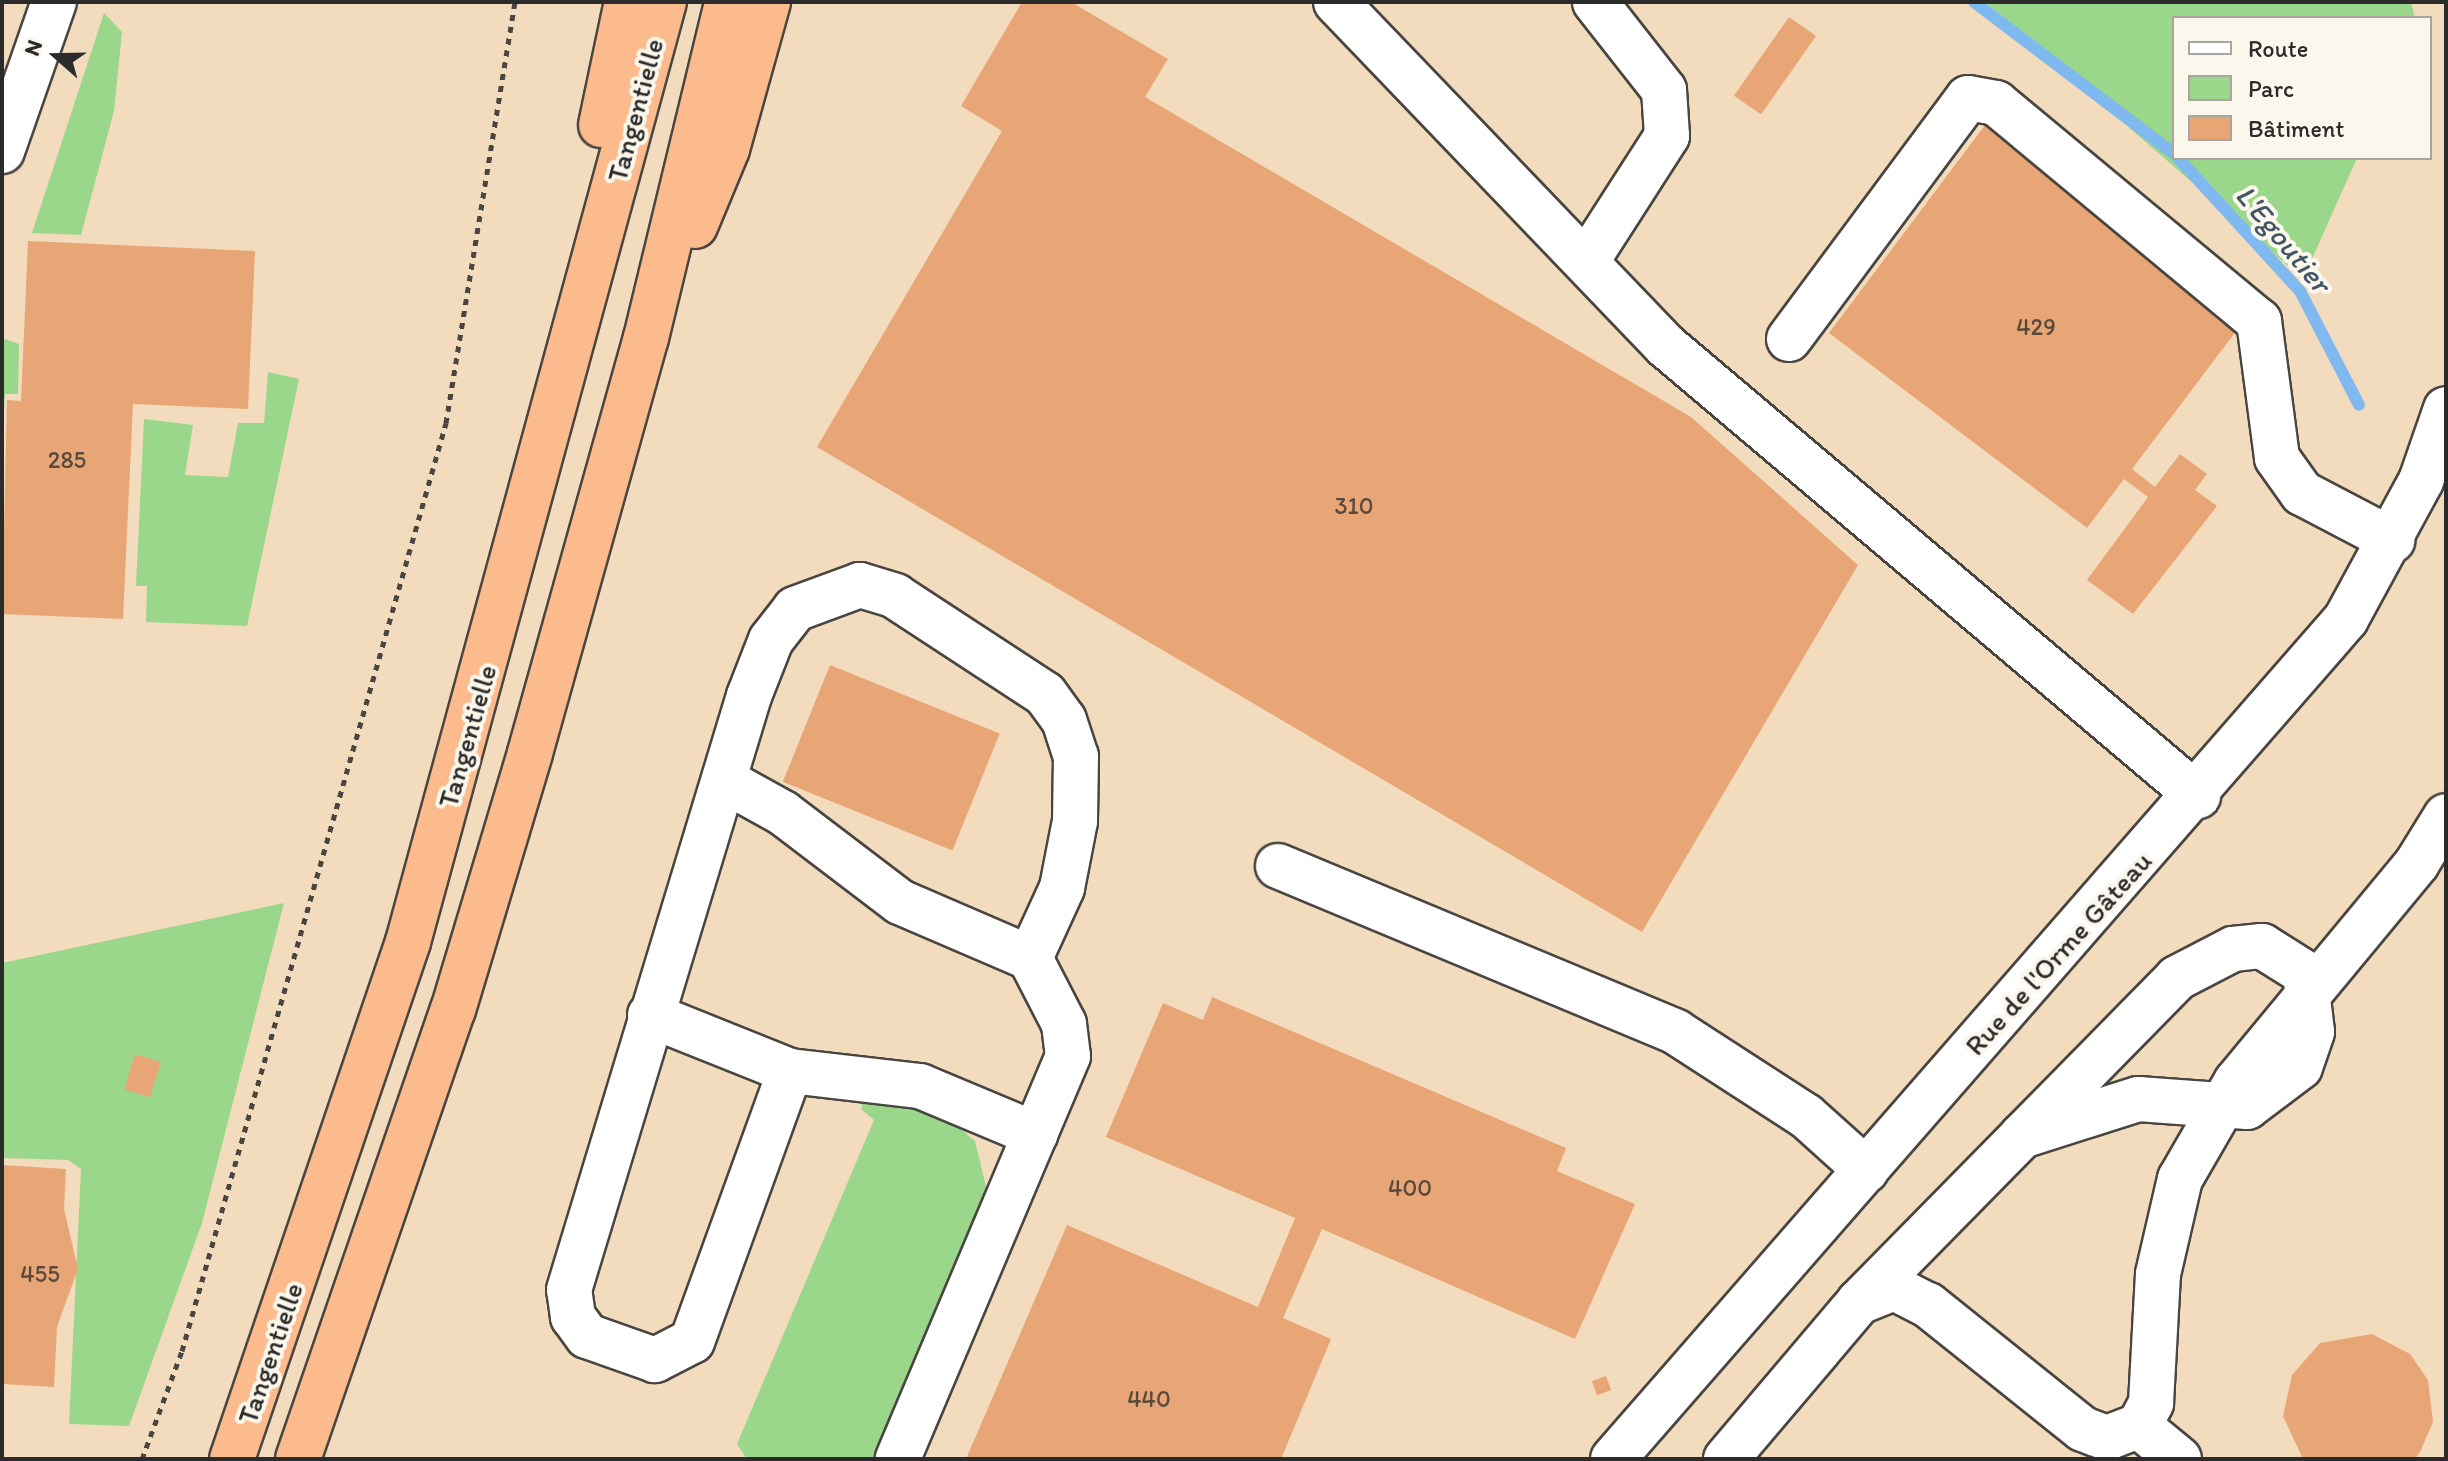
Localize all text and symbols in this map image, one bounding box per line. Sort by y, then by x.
north arrow [16,16,96,96]
legend [2172,16,2432,160]
text: Route [2248,34,2308,63]
street label: Tangentielle [600,35,670,185]
text: N [18,36,48,59]
text: Parc [2248,74,2294,103]
text: Bâtiment [2248,114,2344,143]
water label: L'Egoutier [2228,178,2338,300]
house number: 429 [2016,313,2056,341]
house number: 285 [48,446,86,474]
house number: 310 [1335,492,1373,520]
street label: Tangentielle [431,661,503,811]
street label: Rue de l'Orme Gâteau [1958,845,2158,1061]
house number: 400 [1388,1174,1432,1202]
house number: 455 [20,1260,60,1288]
street label: Tangentielle [230,1278,310,1428]
house number: 440 [1127,1385,1171,1413]

